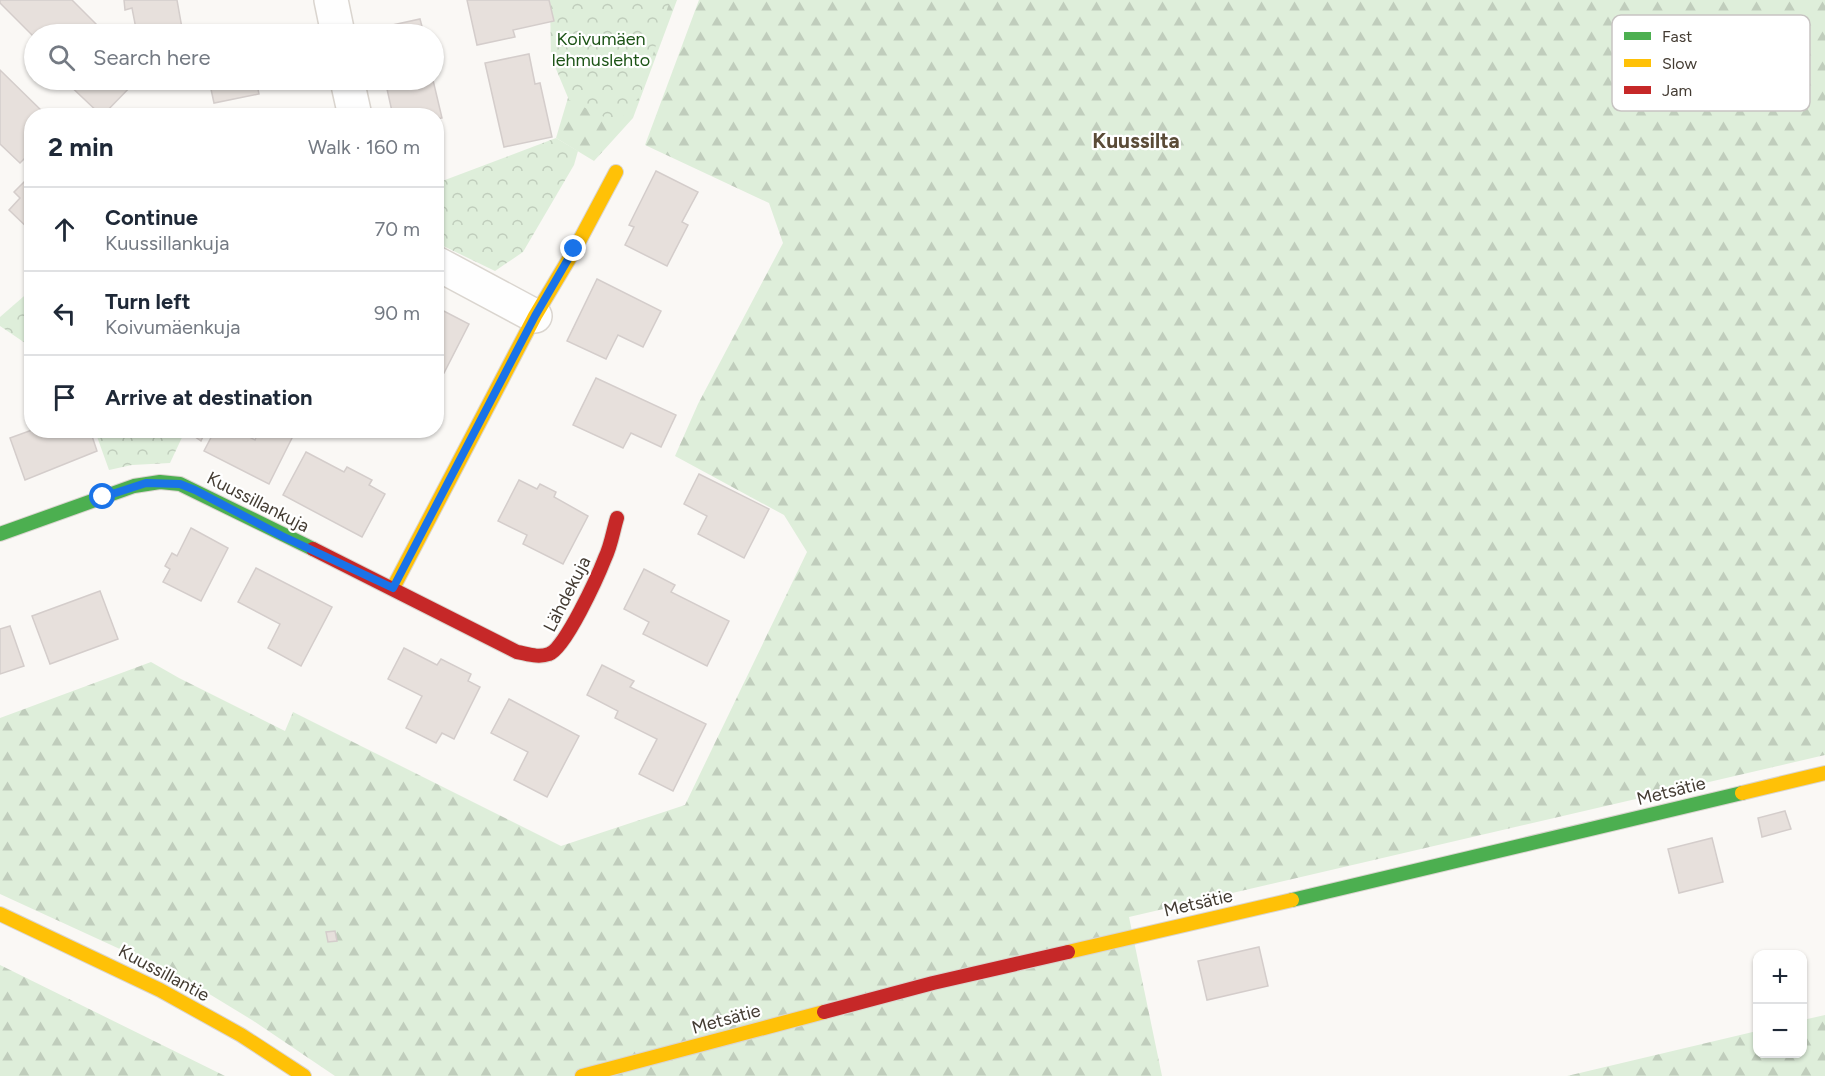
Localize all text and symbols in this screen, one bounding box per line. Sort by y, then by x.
legend [1612,15,1810,111]
search box [24,24,444,90]
text: Fast [1662,27,1692,46]
park label: Koivumäen lehmuslehto [552,28,650,71]
icon: search [45,41,78,74]
text: Search here [93,44,211,71]
text: Slow [1662,54,1697,73]
text: Jam [1662,81,1692,100]
district label: Kuussilta [1092,128,1180,153]
text: 2 min [48,131,114,163]
text: Walk · 160 m [308,135,420,159]
text: Continue [105,204,198,231]
icon: ahead [48,213,81,246]
text: 70 m [374,217,420,241]
text: Kuussillankuja [105,231,229,255]
route end [560,235,586,261]
text: Turn left [105,288,191,315]
icon: left [48,297,81,330]
text: 90 m [374,301,420,325]
text: Koivumäenkuja [105,315,241,339]
icon: arrive [48,381,81,414]
text: Arrive at destination [105,384,313,411]
street label: Kuussillankuja [203,467,313,537]
route start [89,483,115,509]
street label: Lähdekuja [539,553,595,635]
street label: Metsätie [1634,772,1708,810]
street label: Metsätie [1161,884,1235,922]
street label: Kuussillantie [115,940,213,1006]
map controls [1753,950,1807,1058]
button: + [1753,950,1807,1004]
street label: Metsätie [689,999,763,1039]
button: − [1753,1004,1807,1058]

